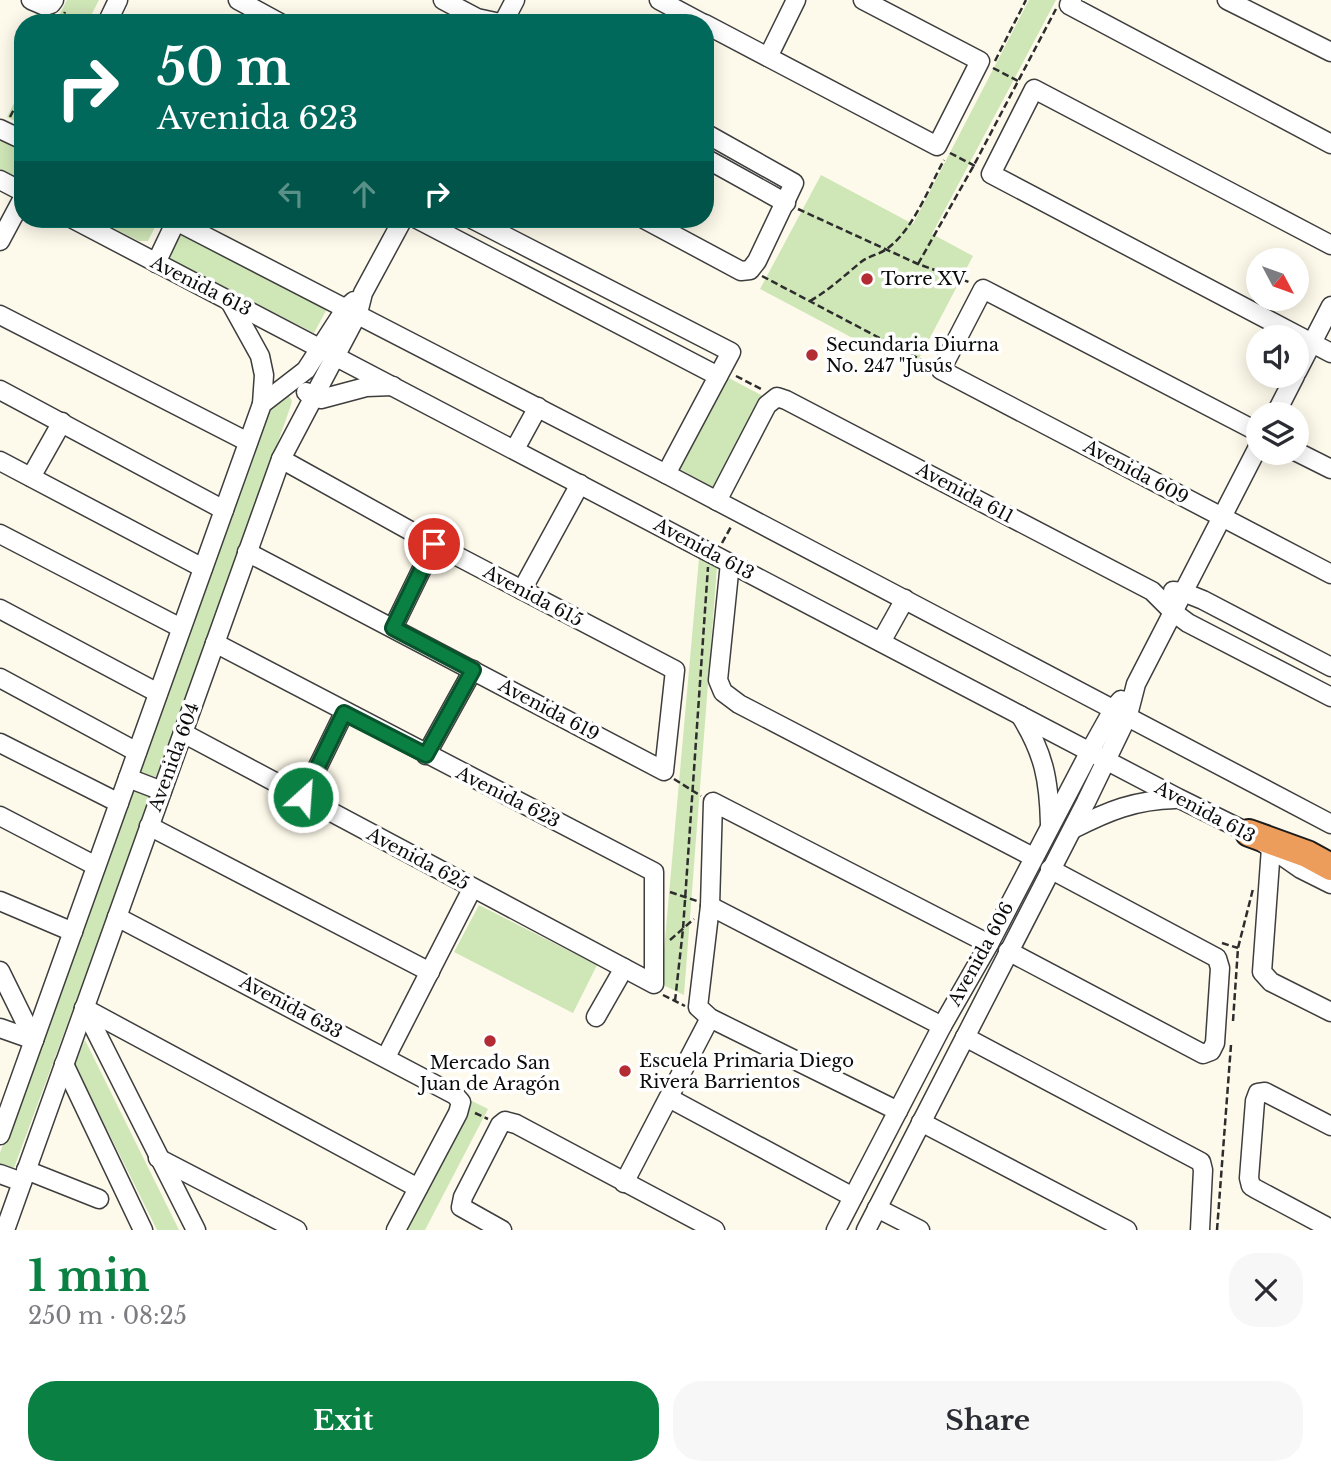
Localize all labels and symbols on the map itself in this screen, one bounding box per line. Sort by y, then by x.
north arrow [1246,248,1309,312]
street label: Avenida 613 [146,251,255,321]
place label: Torre XV [881,268,967,290]
marker: Torre XV [859,271,875,287]
place label: Secundaria Diurna No. 247 "Jusús [826,334,999,377]
marker: Secundaria Diurna No. 247 "Jusús [804,347,820,363]
street label: Avenida 609 [1079,435,1192,509]
street label: Avenida 611 [912,458,1017,528]
street label: Avenida 613 [649,513,758,585]
pin [404,514,464,574]
street label: Avenida 615 [479,560,586,631]
street label: Avenida 619 [494,674,603,746]
street label: Avenida 604 [144,700,204,815]
position arrow [266,760,340,834]
street label: Avenida 623 [452,761,563,832]
street label: Avenida 613 [1150,776,1259,848]
street label: Avenida 625 [362,822,473,895]
street label: Avenida 606 [943,898,1019,1011]
street label: Avenida 633 [235,970,346,1043]
marker: Mercado San Juan de Aragón [482,1033,498,1049]
place label: Escuela Primaria Diego Rivera Barrientos [639,1050,854,1093]
place label: Mercado San Juan de Aragón [418,1052,560,1095]
marker: Escuela Primaria Diego Rivera Barrientos [617,1063,633,1079]

